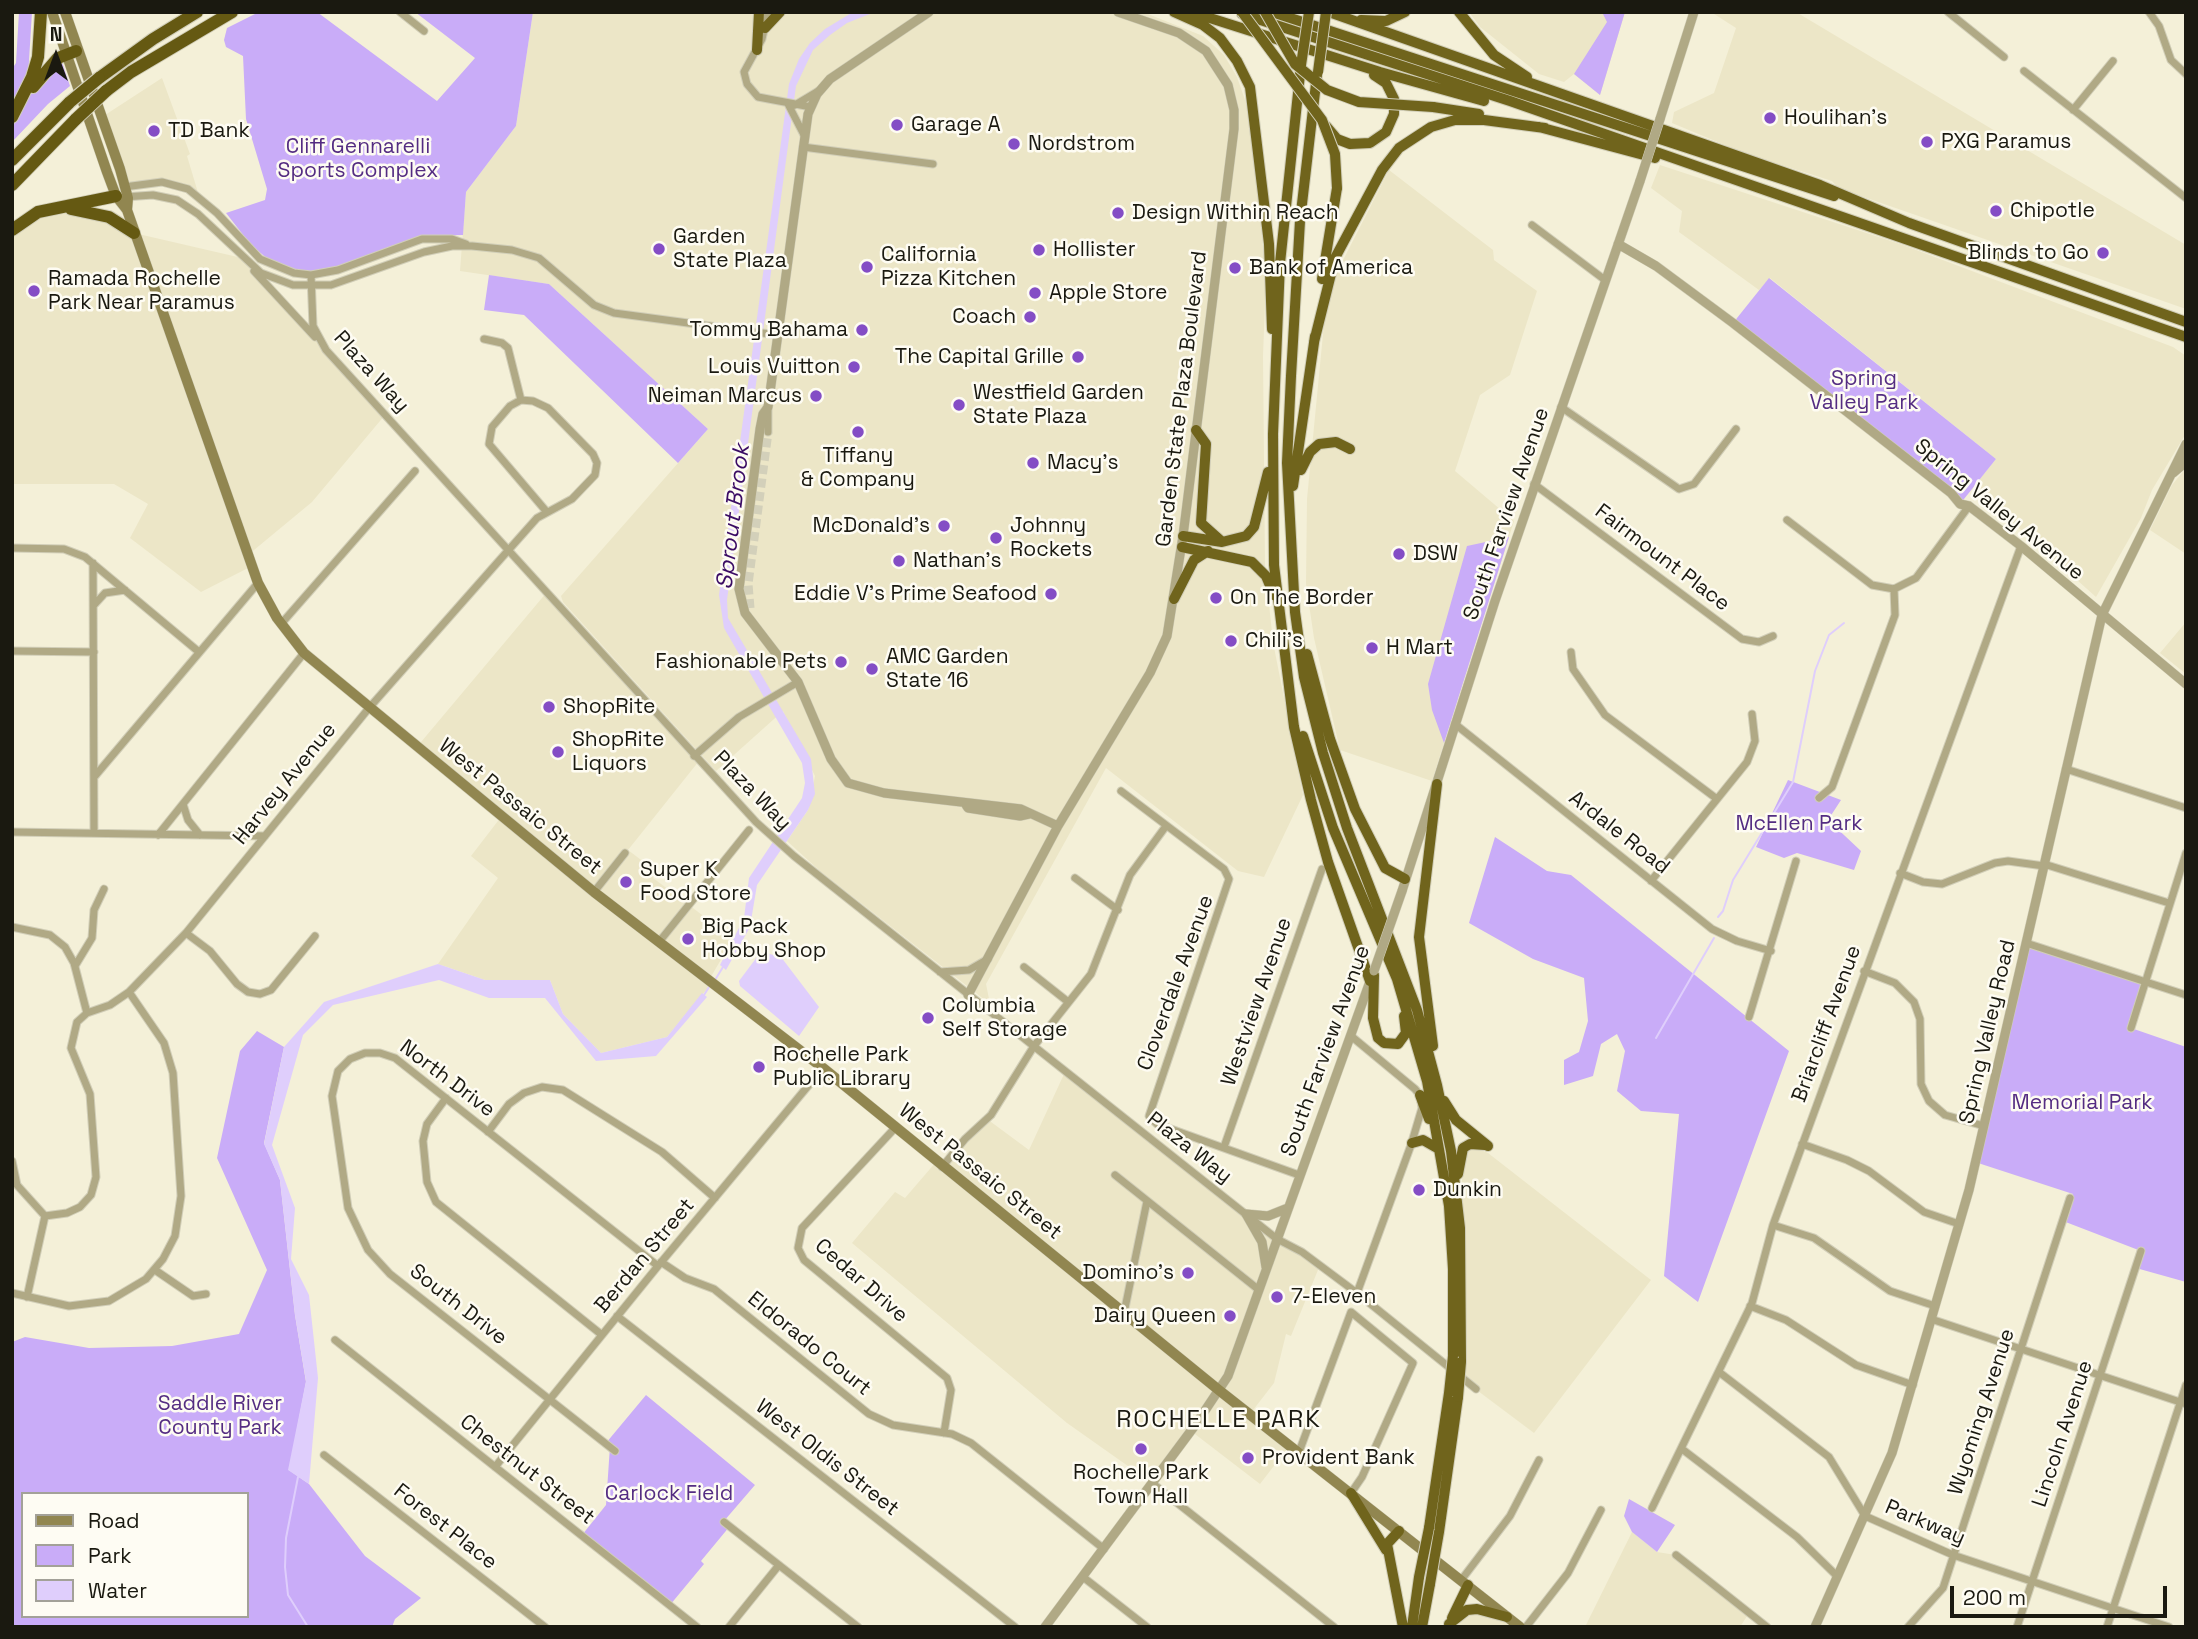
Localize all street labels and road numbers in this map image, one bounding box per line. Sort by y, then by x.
street label: Garden State Plaza Boulevard [1151,250,1213,548]
street label: Plaza Way [328,326,414,418]
street label: South Farview Avenue [1459,405,1555,623]
street label: Spring Valley Avenue [1909,434,2089,586]
street label: Fairmount Place [1590,499,1734,617]
street label: Harvey Avenue [228,718,342,850]
street label: West Passaic Street [434,734,606,880]
street label: Plaza Way [708,746,796,836]
street label: Ardale Road [1564,786,1674,880]
street label: Cloverdale Avenue [1133,892,1219,1074]
street label: Westview Avenue [1216,915,1298,1089]
street label: Spring Valley Road [1955,938,2021,1126]
street label: South Farview Avenue [1276,942,1376,1160]
street label: Briarcliff Avenue [1787,942,1867,1106]
street label: North Drive [394,1035,500,1123]
street label: West Passaic Street [894,1099,1066,1245]
street label: Plaza Way [1141,1107,1237,1189]
street label: Berdan Street [590,1194,700,1318]
street label: Cedar Drive [809,1234,913,1328]
street label: South Drive [404,1259,512,1351]
street label: Eldorado Court [742,1287,876,1401]
street label: Wyoming Avenue [1943,1326,2021,1498]
street label: Lincoln Avenue [2027,1358,2099,1510]
street label: West Oldis Street [750,1394,904,1522]
street label: Chestnut Street [455,1410,599,1530]
street label: Forest Place [388,1479,502,1575]
street label: Parkway [1881,1495,1969,1551]

